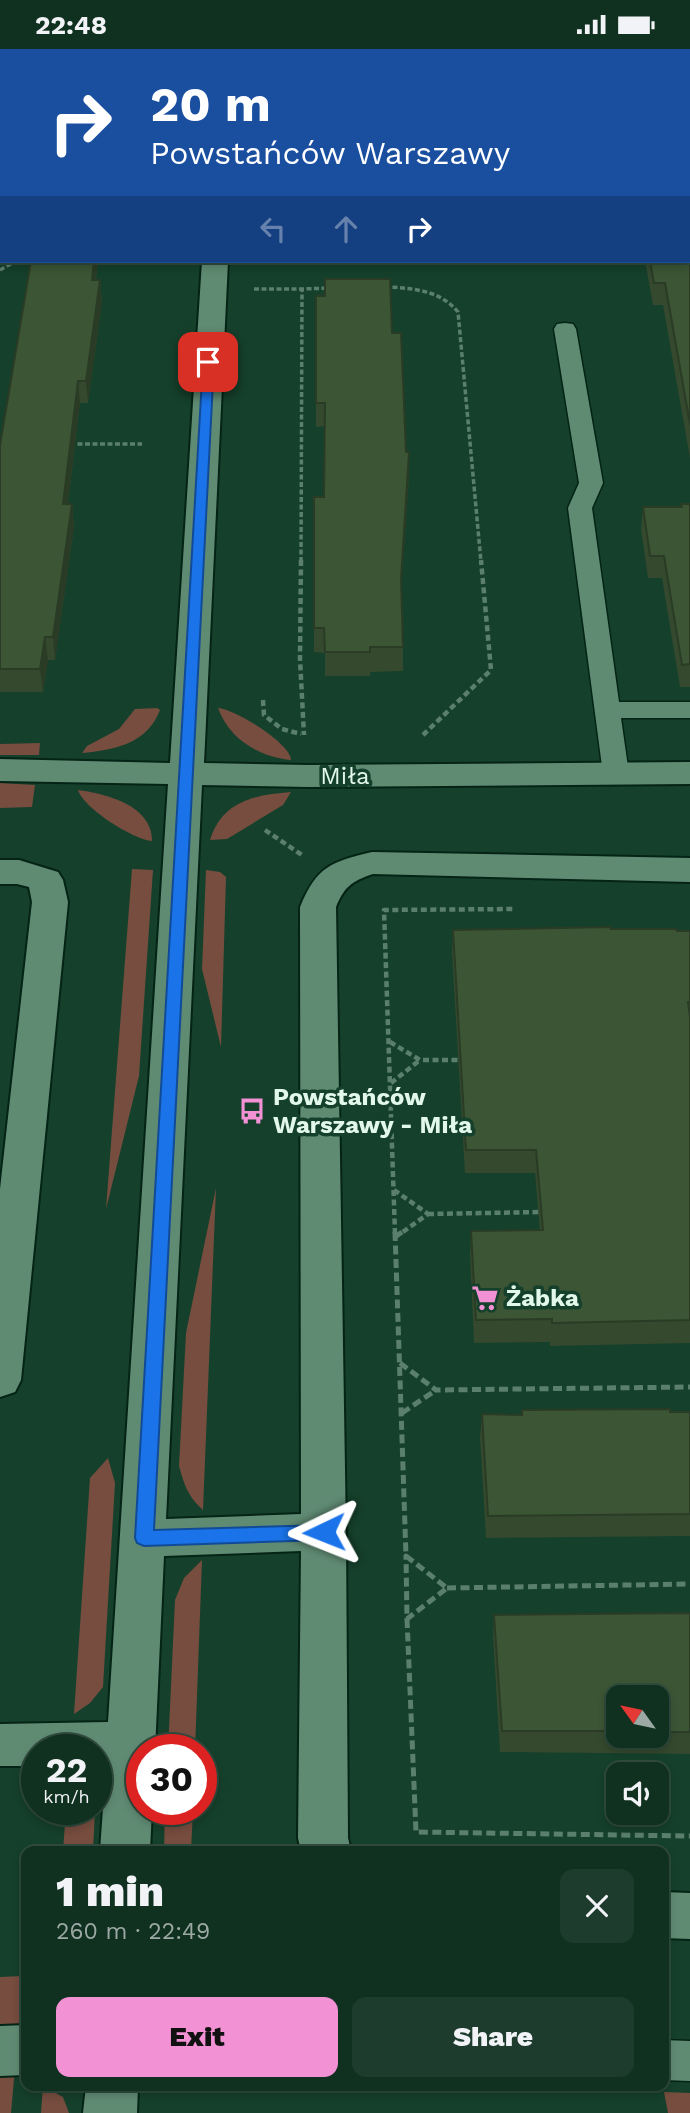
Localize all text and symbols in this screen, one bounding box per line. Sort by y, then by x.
text: 22:48 [35,10,107,40]
text: 20 m [150,75,271,133]
icon: right [35,77,126,168]
text: Powstańców Warszawy [150,134,510,172]
icon: left [254,210,292,248]
icon: ahead [327,210,365,248]
icon: right [400,210,438,248]
pin [178,332,238,392]
icon: arrive [189,343,227,381]
street label: Miła [320,762,370,790]
place label: Powstańców Warszawy - Miła [273,1083,472,1139]
bus stop icon: Powstańców Warszawy - Miła [237,1096,267,1126]
supermarket icon: Żabka [470,1283,500,1313]
place label: Żabka [506,1284,579,1312]
position arrow [287,1495,361,1569]
north arrow [606,1685,668,1748]
map controls [606,1685,669,1825]
speed limit sign: 30 [126,1734,217,1825]
text: 22 [46,1749,87,1791]
button: sound [606,1762,669,1825]
text: km/h [43,1786,90,1807]
text: 1 min [56,1867,164,1916]
button: close [560,1869,634,1943]
text: 260 m · 22:49 [56,1918,210,1945]
button: Exit [56,1997,338,2077]
button: Share [352,1997,634,2077]

